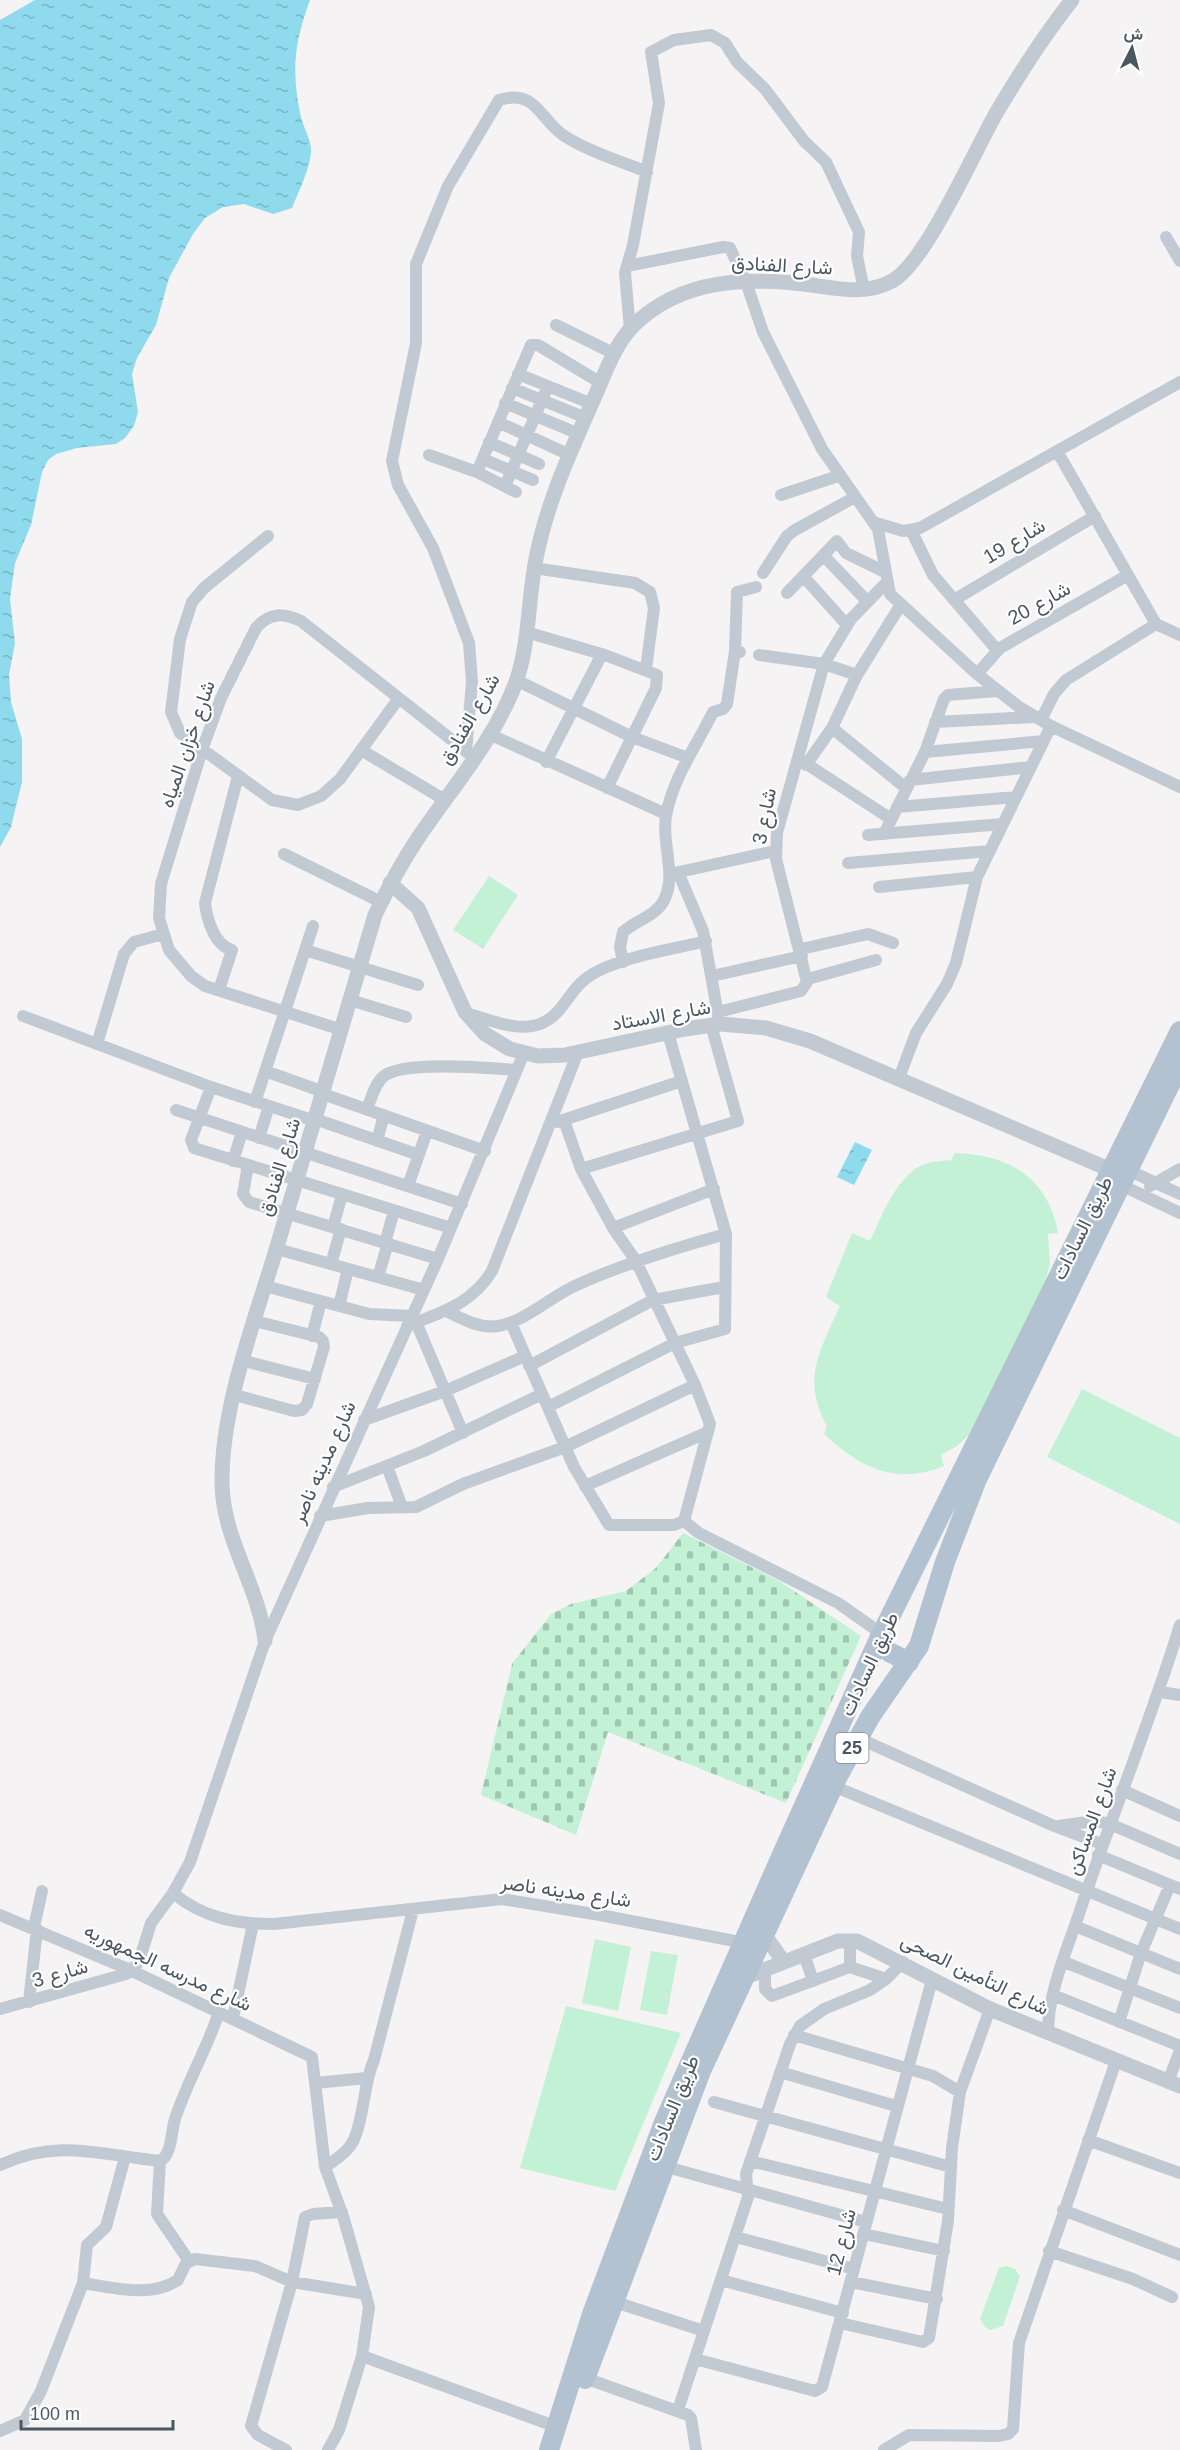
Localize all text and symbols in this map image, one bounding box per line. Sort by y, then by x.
north arrow [1102,18,1162,78]
text: ش [1123,24,1144,44]
street label: شارع الفنادق [731,251,833,282]
street label: شارع 19 [979,514,1050,571]
street label: شارع 20 [1004,577,1076,632]
street label: شارع الفنادق [434,670,507,770]
street label: شارع خزان المياه [155,678,222,811]
street label: شارع 3 [748,786,783,847]
street label: شارع الاستاد [610,995,713,1037]
street label: شارع الفنادق [254,1115,307,1220]
street label: طريق السادات [1048,1173,1118,1284]
street label: شارع مدينه ناصر [286,1398,363,1529]
street label: طريق السادات [835,1609,904,1720]
road number: 25 [836,1733,868,1763]
street label: شارع المساكن [1061,1764,1123,1879]
street label: شارع مدينه ناصر [498,1871,633,1914]
street label: شارع مدرسه الجمهوريه [80,1919,255,2018]
street label: شارع التأمين الصحى [896,1929,1053,2022]
street label: شارع 3 [30,1955,91,1994]
street label: طريق السادات [641,2052,705,2165]
street label: شارع 12 [822,2206,863,2278]
scale bar [21,2393,172,2431]
text: 100 m [30,2404,80,2424]

